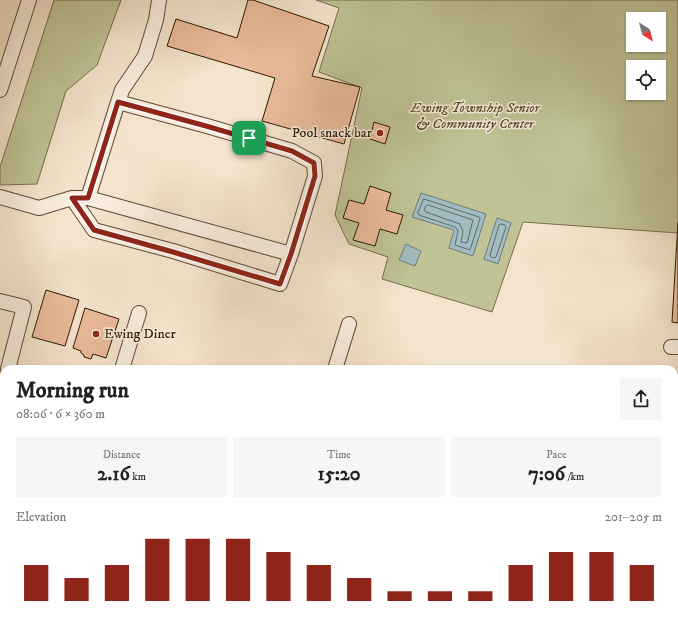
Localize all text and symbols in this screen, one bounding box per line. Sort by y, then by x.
north arrow [626,12,666,52]
map controls [626,12,666,100]
button: locate [626,60,666,100]
park label: Ewing Township Senior & Community Center [410,99,540,133]
pin [232,121,266,155]
place label: Pool snack bar [292,124,373,142]
icon: arrive [238,127,260,149]
marker: Pool snack bar [375,128,385,138]
place label: Ewing Diner [104,325,176,343]
marker: Ewing Diner [91,329,101,339]
text: Morning run [16,377,129,404]
button: share [620,378,662,420]
text: 08:06 · 6 × 360 m [16,406,105,422]
text: Distance [103,448,141,462]
text: Time [327,448,351,462]
text: Pace [546,448,567,462]
text: 2.16 [97,462,130,487]
text: 15:20 [318,462,360,487]
text: 7:06 [528,462,565,487]
text: km [130,470,146,484]
text: /km [565,470,584,484]
text: Elevation [16,509,66,525]
text: 201–205 m [605,509,662,525]

